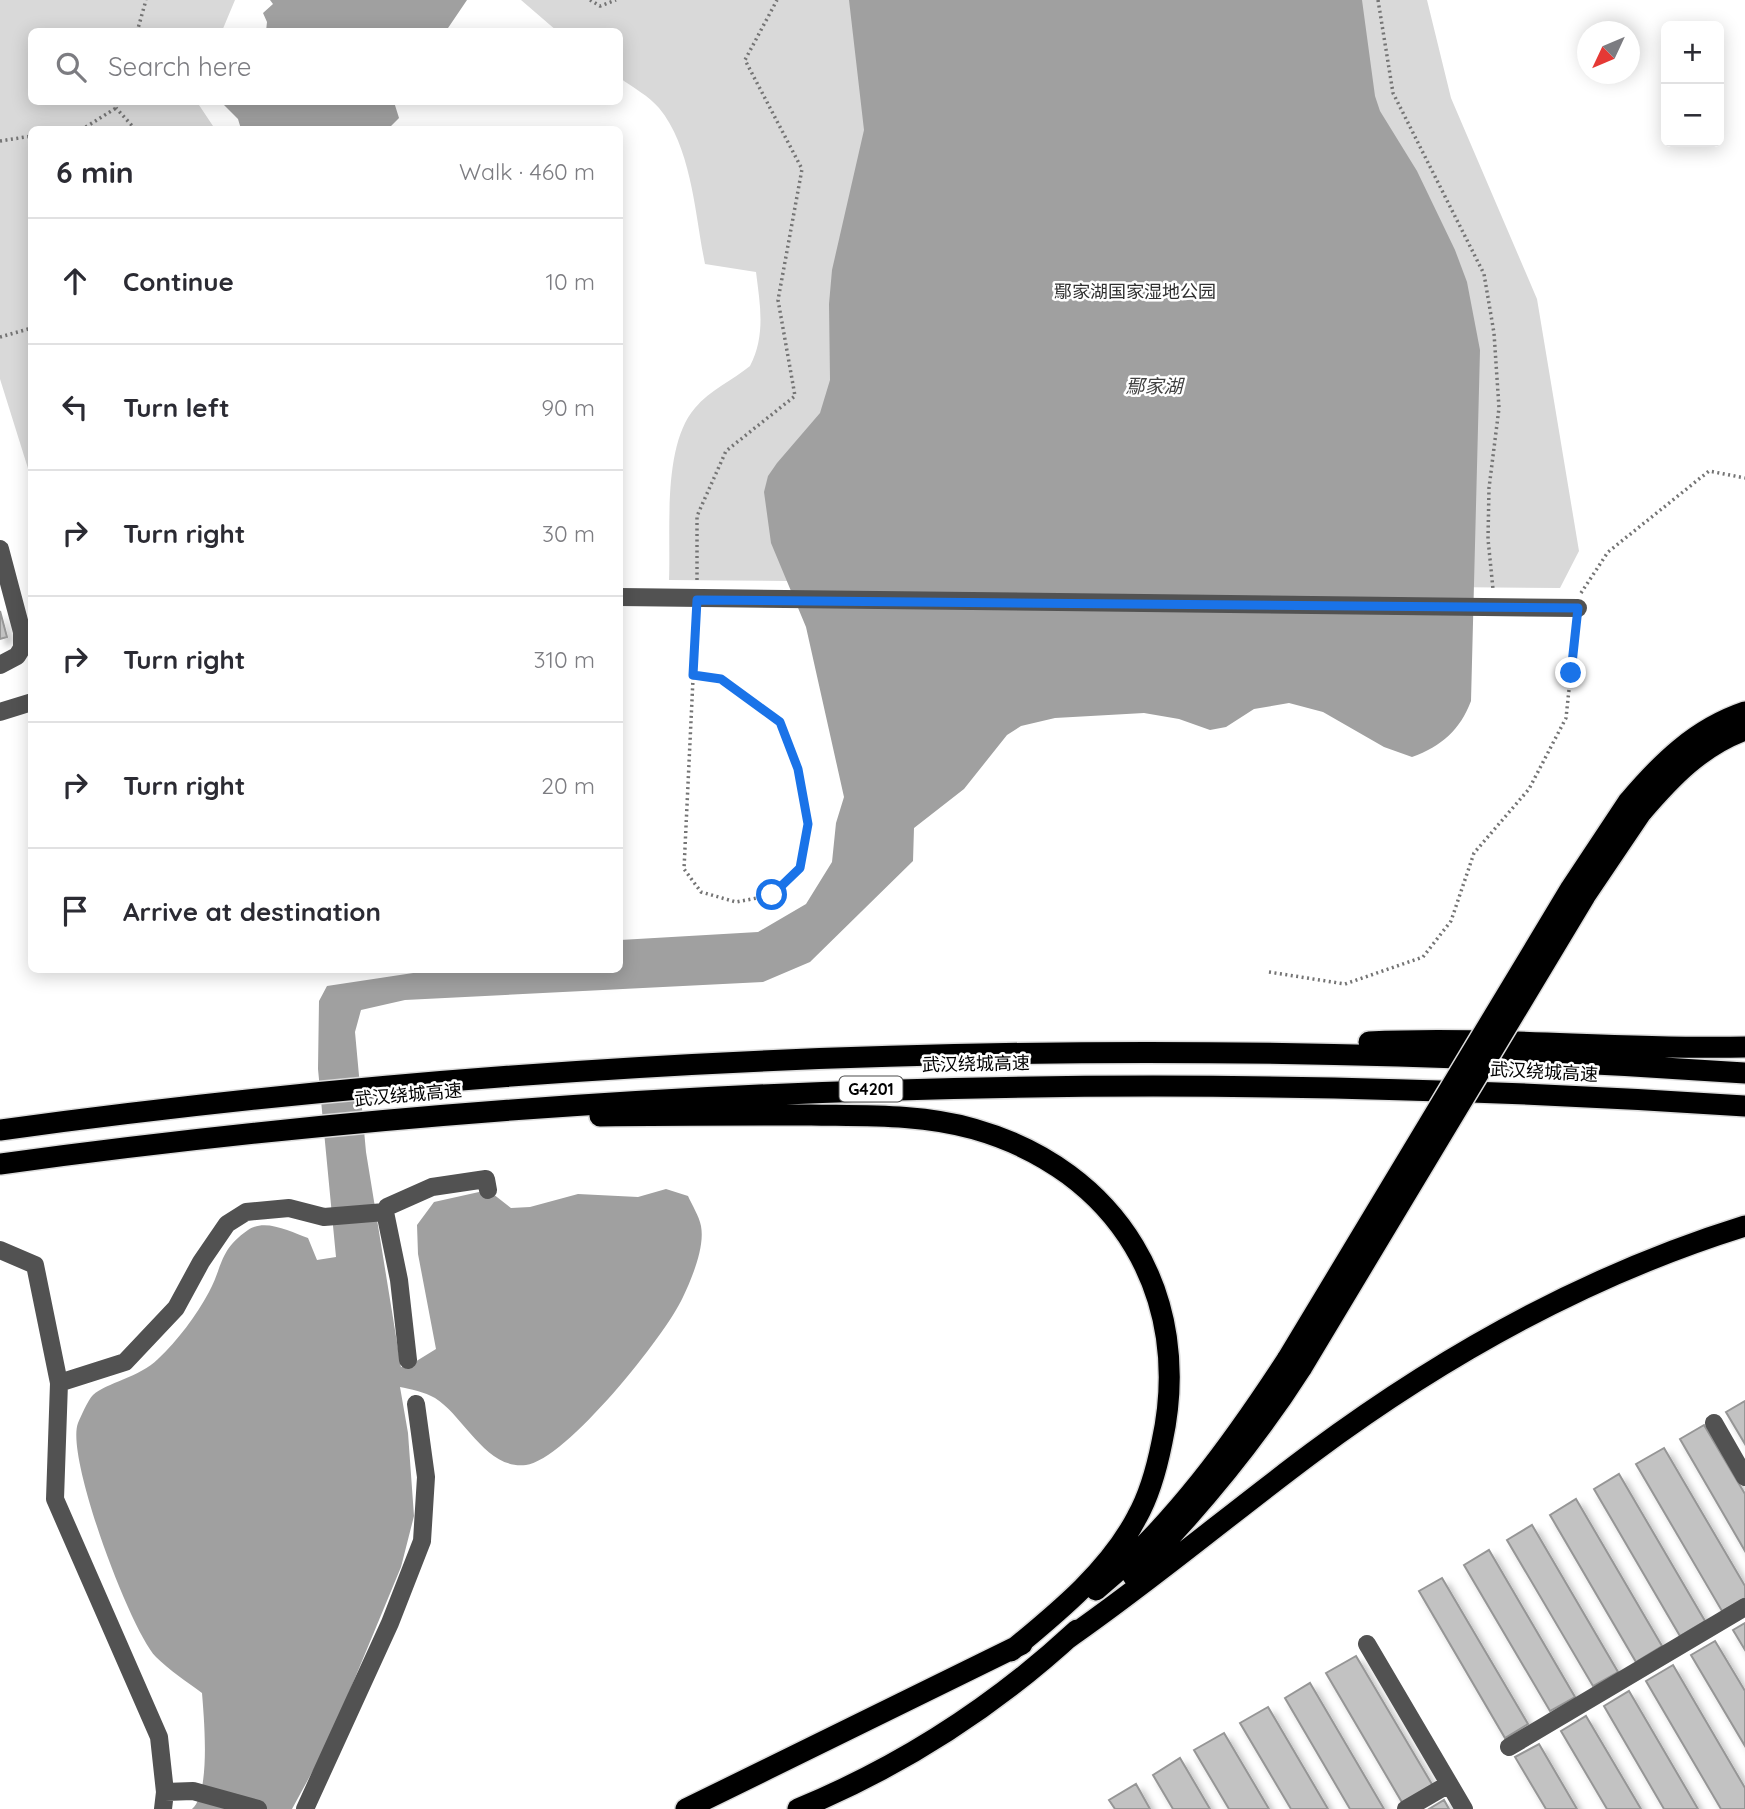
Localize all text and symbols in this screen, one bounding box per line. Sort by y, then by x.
north arrow [1577,21,1640,84]
map controls [1661,21,1724,147]
button: + [1661,21,1724,84]
search box [28,28,623,105]
icon: search [52,48,90,86]
text: Search here [108,50,252,83]
button: − [1661,84,1724,147]
text: 6 min [56,153,134,191]
text: Walk · 460 m [459,157,595,186]
icon: ahead [56,262,94,300]
text: Continue [123,265,234,298]
text: 10 m [546,267,595,296]
park label: 鄢家湖国家湿地公园 [1054,280,1216,303]
water label: 鄢家湖 [1125,374,1185,398]
icon: left [56,388,94,426]
text: Turn left [123,391,230,424]
text: 90 m [541,393,595,422]
icon: right [56,514,94,552]
text: Turn right [123,517,245,550]
text: 30 m [542,519,595,548]
icon: right [56,640,94,678]
text: Turn right [123,643,245,676]
text: 310 m [533,645,595,674]
route end [1555,657,1586,688]
icon: right [56,766,94,804]
text: Turn right [123,769,245,802]
text: 20 m [541,771,595,800]
route start [756,879,787,910]
icon: arrive [56,892,94,930]
text: Arrive at destination [123,895,381,928]
street label: 武汉绕城高速 [922,1051,1030,1076]
street label: 武汉绕城高速 [1489,1057,1599,1086]
road number: G4201 [840,1077,903,1102]
street label: 武汉绕城高速 [353,1078,463,1111]

